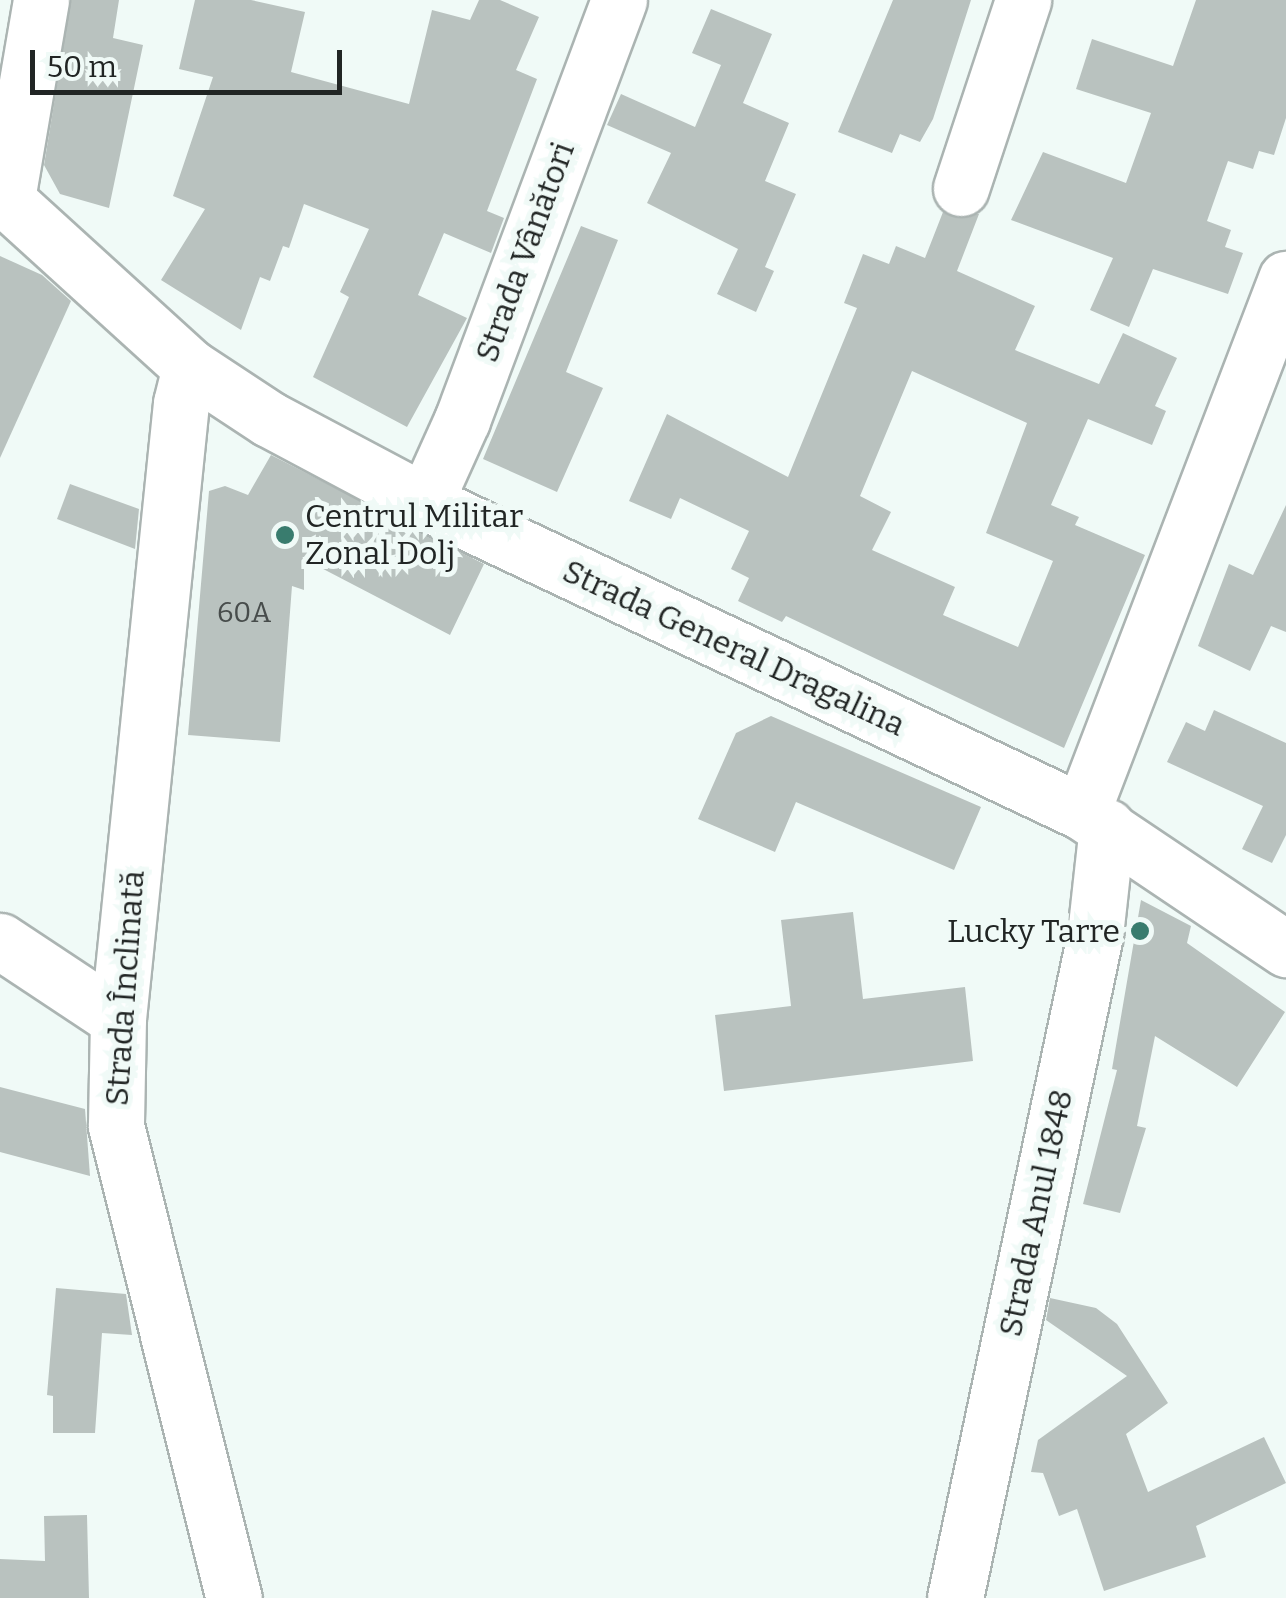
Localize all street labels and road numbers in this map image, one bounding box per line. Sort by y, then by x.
street label: Strada Vânători [467,137,583,367]
street label: Strada General Dragalina [557,552,911,744]
street label: Strada Înclinată [98,869,152,1107]
street label: Strada Anul 1848 [991,1086,1081,1340]

